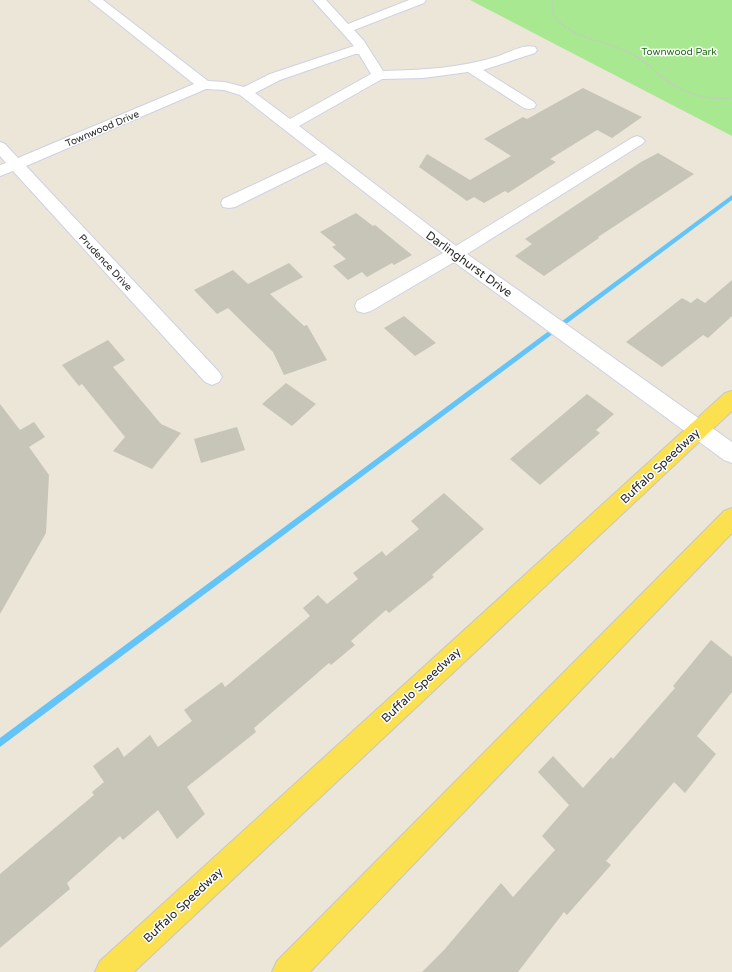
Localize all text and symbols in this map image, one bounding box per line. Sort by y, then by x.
park label: Townwood Park [641,46,717,58]
street label: Townwood Drive [64,108,141,150]
street label: Darlinghurst Drive [423,228,515,300]
street label: Prudence Drive [76,232,135,294]
street label: Buffalo Speedway [617,425,703,506]
street label: Buffalo Speedway [378,644,464,725]
street label: Buffalo Speedway [140,864,226,945]

